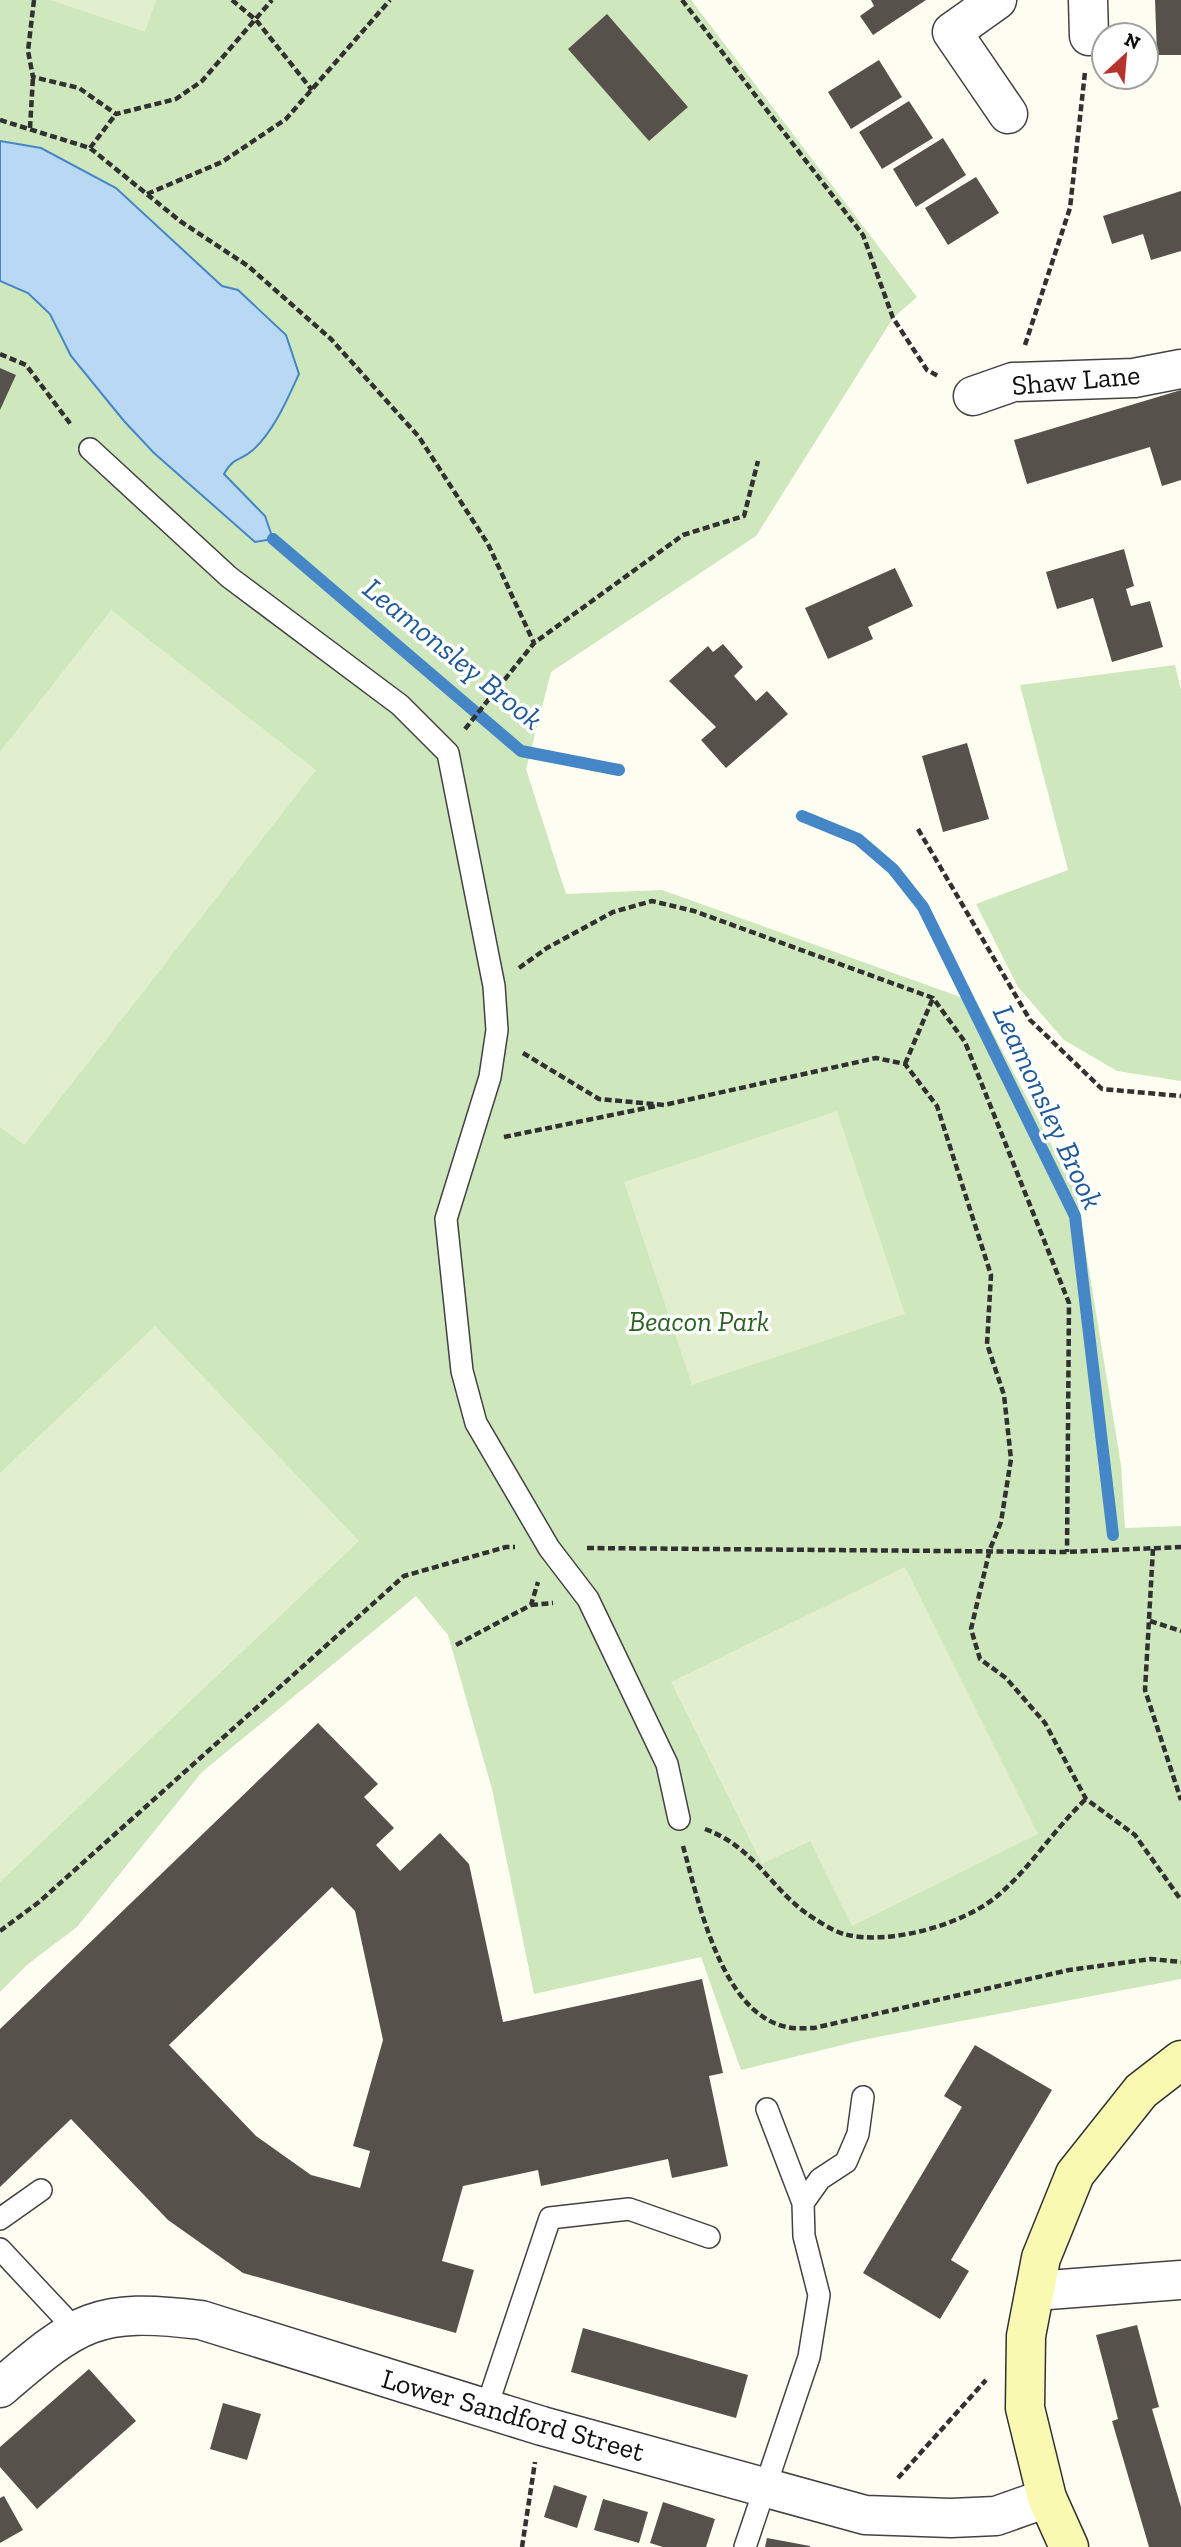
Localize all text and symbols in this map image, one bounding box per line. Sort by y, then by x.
north arrow [1090,21,1160,91]
text: N [1121,28,1144,55]
street label: Shaw Lane [1010,358,1142,402]
water label: Leamonsley Brook [356,571,550,737]
water label: Leamonsley Brook [985,999,1111,1215]
park label: Beacon Park [629,1305,769,1338]
street label: Lower Sandford Street [378,2362,649,2468]

